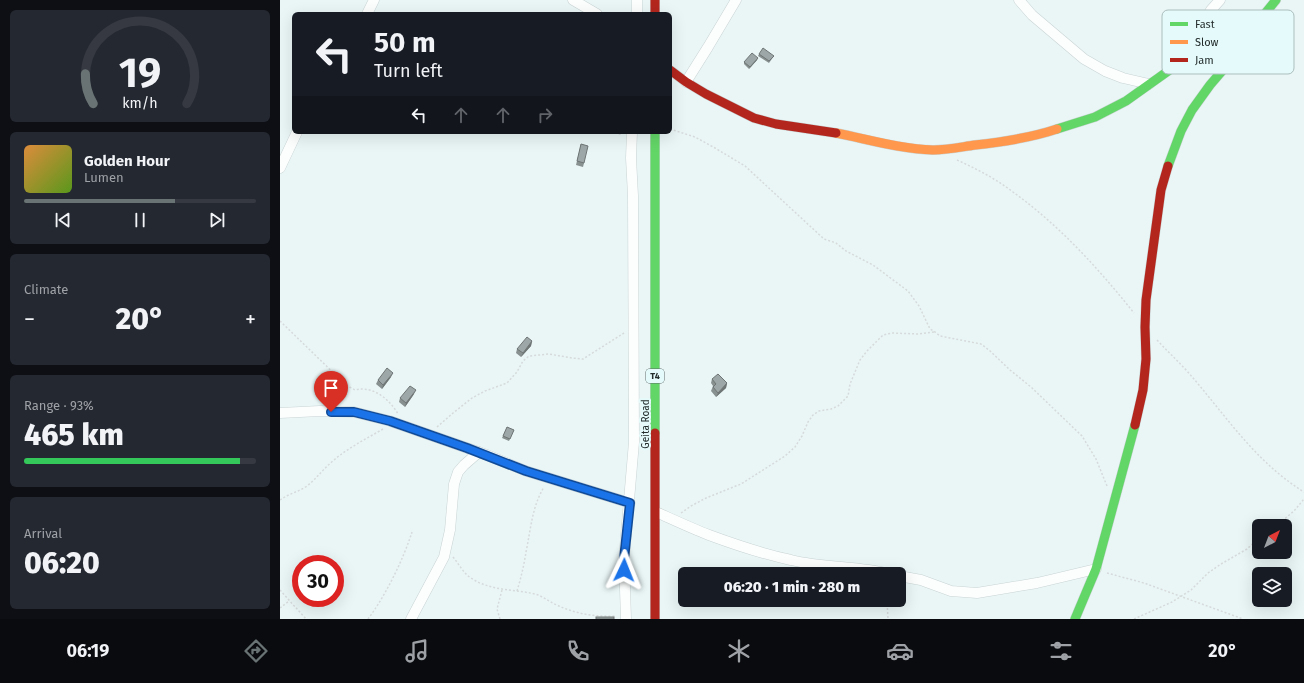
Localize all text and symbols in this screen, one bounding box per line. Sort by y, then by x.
legend [1162,10,1294,74]
text: Fast [1195,18,1215,31]
text: 50 m [374,26,436,59]
icon: left [308,28,360,80]
text: Slow [1195,36,1219,49]
text: 19 [119,48,161,98]
text: Jam [1195,54,1214,67]
text: Turn left [374,60,443,82]
text: km/h [122,94,158,111]
icon: left [408,104,430,126]
icon: ahead [450,104,472,126]
icon: ahead [492,104,514,126]
icon: right [534,104,556,126]
text: Golden Hour [84,152,170,170]
text: Lumen [84,170,124,185]
icon: previous [52,209,74,231]
icon: pause [129,209,151,231]
icon: next [206,209,228,231]
text: Climate [24,282,68,297]
text: 20° [115,301,165,337]
text: − [24,306,35,333]
text: + [245,306,256,333]
road number: T4 [646,369,664,383]
pin [314,371,348,412]
icon: arrive [320,377,342,399]
text: Range · 93% [24,398,94,413]
street label: Geita Road [640,399,652,449]
text: 465 km [24,417,124,453]
north arrow [1252,519,1292,559]
map controls [1252,519,1292,607]
text: Arrival [24,526,62,541]
text: 06:20 [24,545,100,581]
position arrow [603,549,645,591]
speed limit sign: 30 [292,555,344,607]
button: layers [1252,567,1292,607]
text: 06:20 · 1 min · 280 m [724,578,860,596]
icon: directions [242,637,270,665]
icon: music [403,637,431,665]
icon: phone [564,637,592,665]
icon: climate [725,637,753,665]
icon: car [886,637,914,665]
icon: filters [1047,637,1075,665]
text: 06:19 [66,640,109,662]
text: 20° [1208,640,1237,662]

